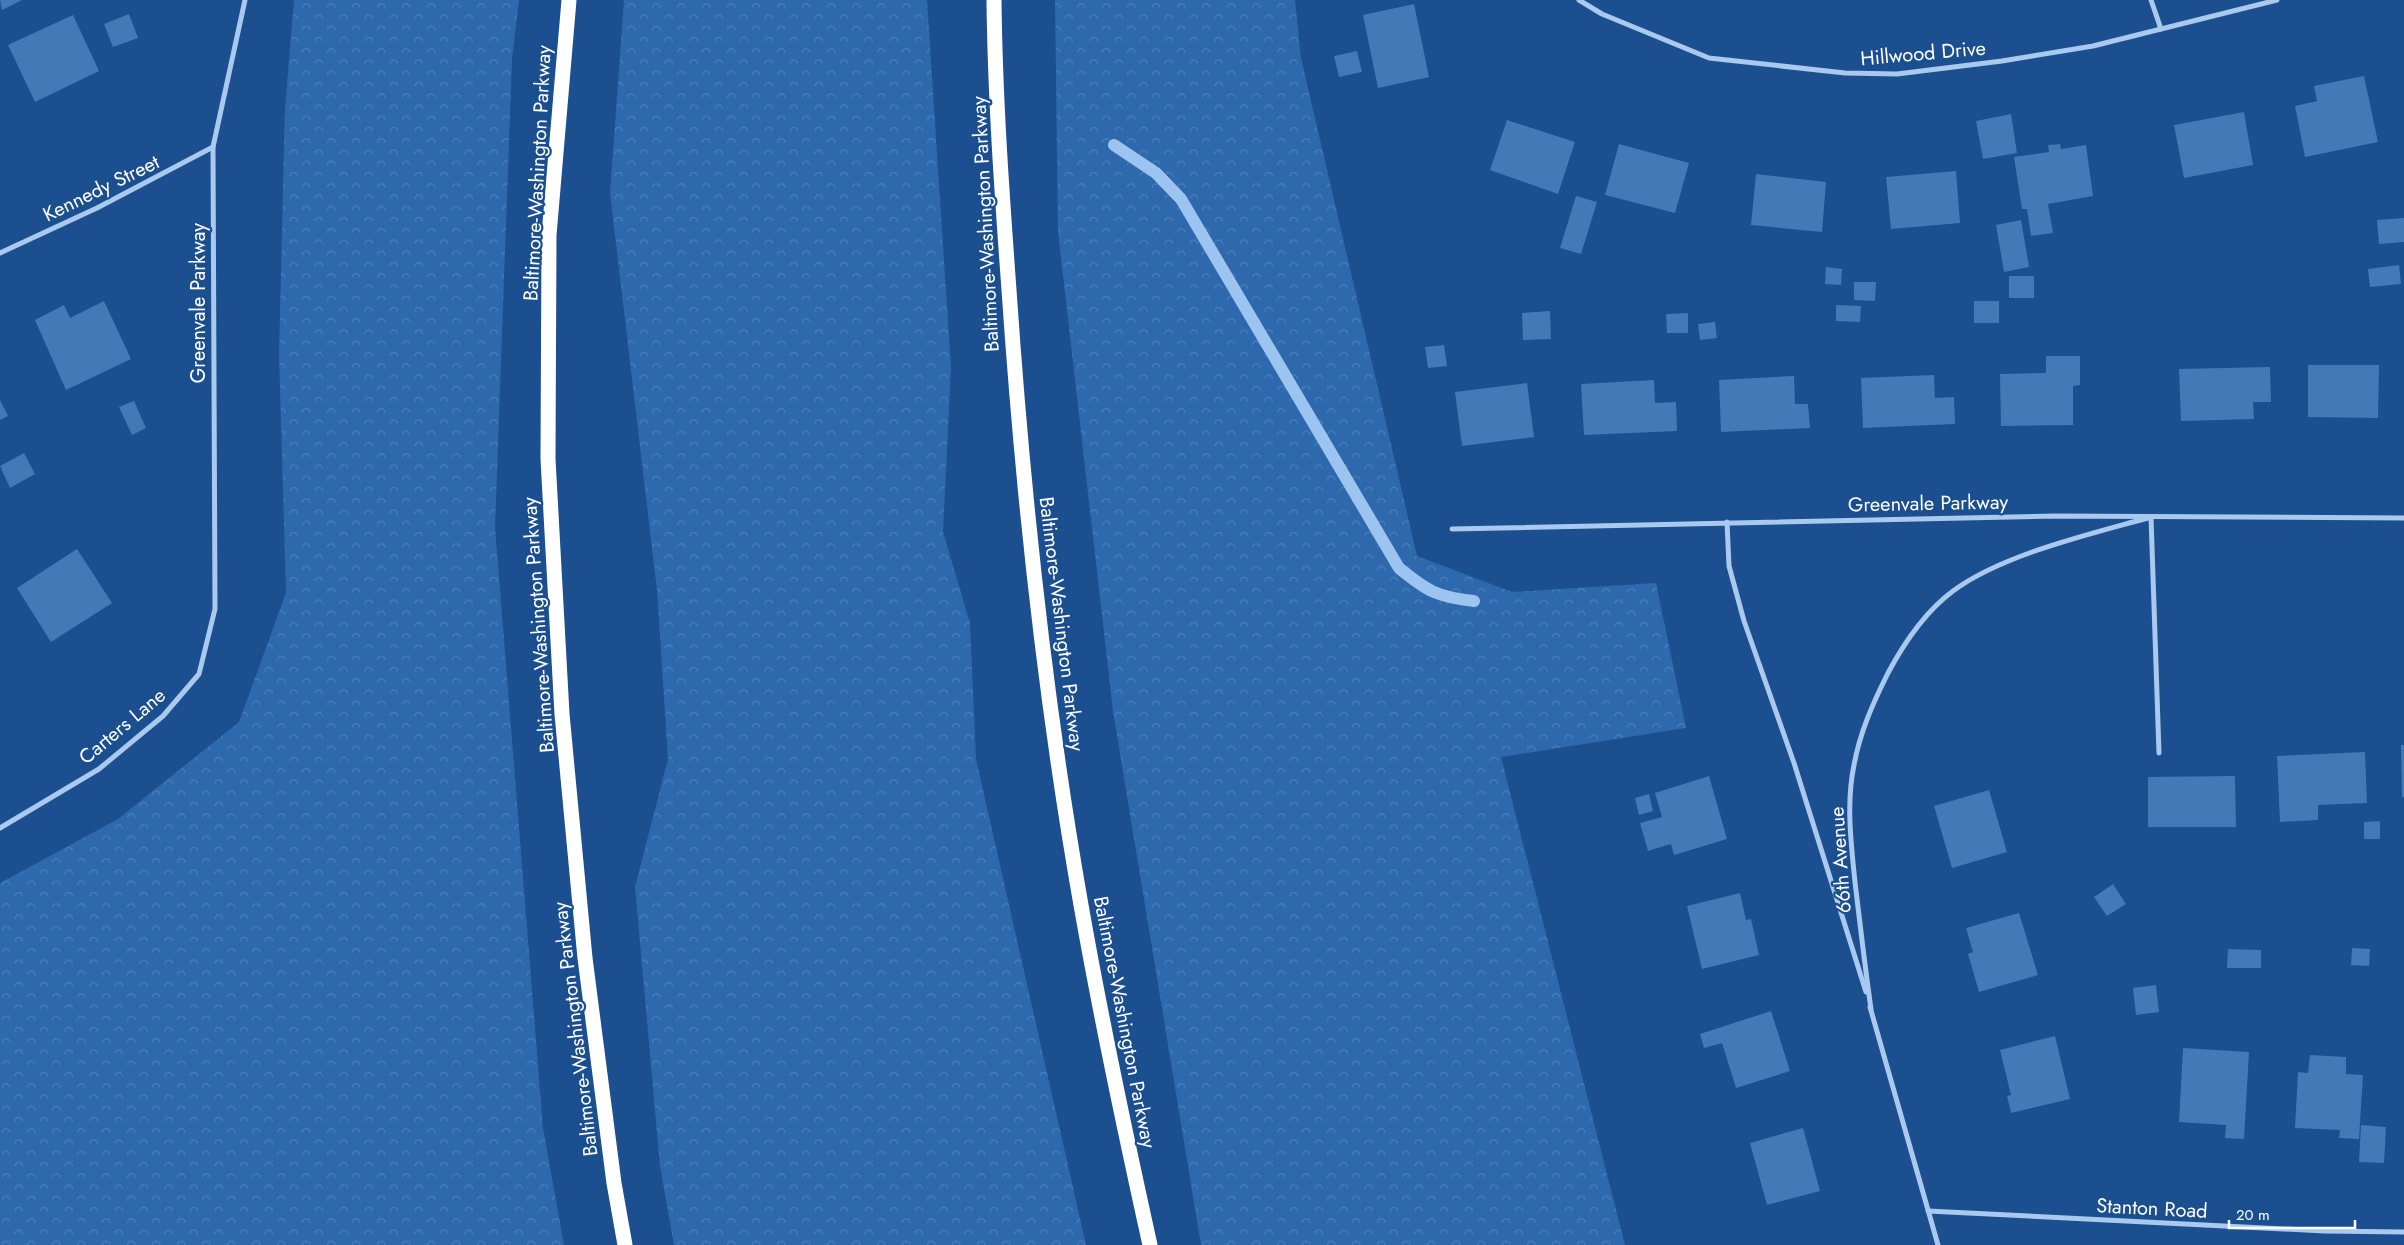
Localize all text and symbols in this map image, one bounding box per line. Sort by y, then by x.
street label: Hillwood Drive [1859,34,1987,73]
street label: Baltimore-Washington Parkway [516,44,559,302]
street label: Baltimore-Washington Parkway [964,95,1007,353]
street label: Kennedy Street [38,148,164,229]
street label: Greenvale Parkway [184,223,213,383]
street label: Greenvale Parkway [1848,488,2009,519]
street label: Baltimore-Washington Parkway [1032,495,1092,753]
street label: Baltimore-Washington Parkway [515,496,562,754]
street label: Carters Lane [73,681,172,771]
street label: 66th Avenue [1822,806,1859,914]
street label: Baltimore-Washington Parkway [1086,894,1163,1151]
street label: Baltimore-Washington Parkway [545,900,605,1158]
street label: Stanton Road [2096,1191,2208,1226]
scale bar [2229,1198,2355,1230]
text: 20 m [2236,1204,2270,1226]

